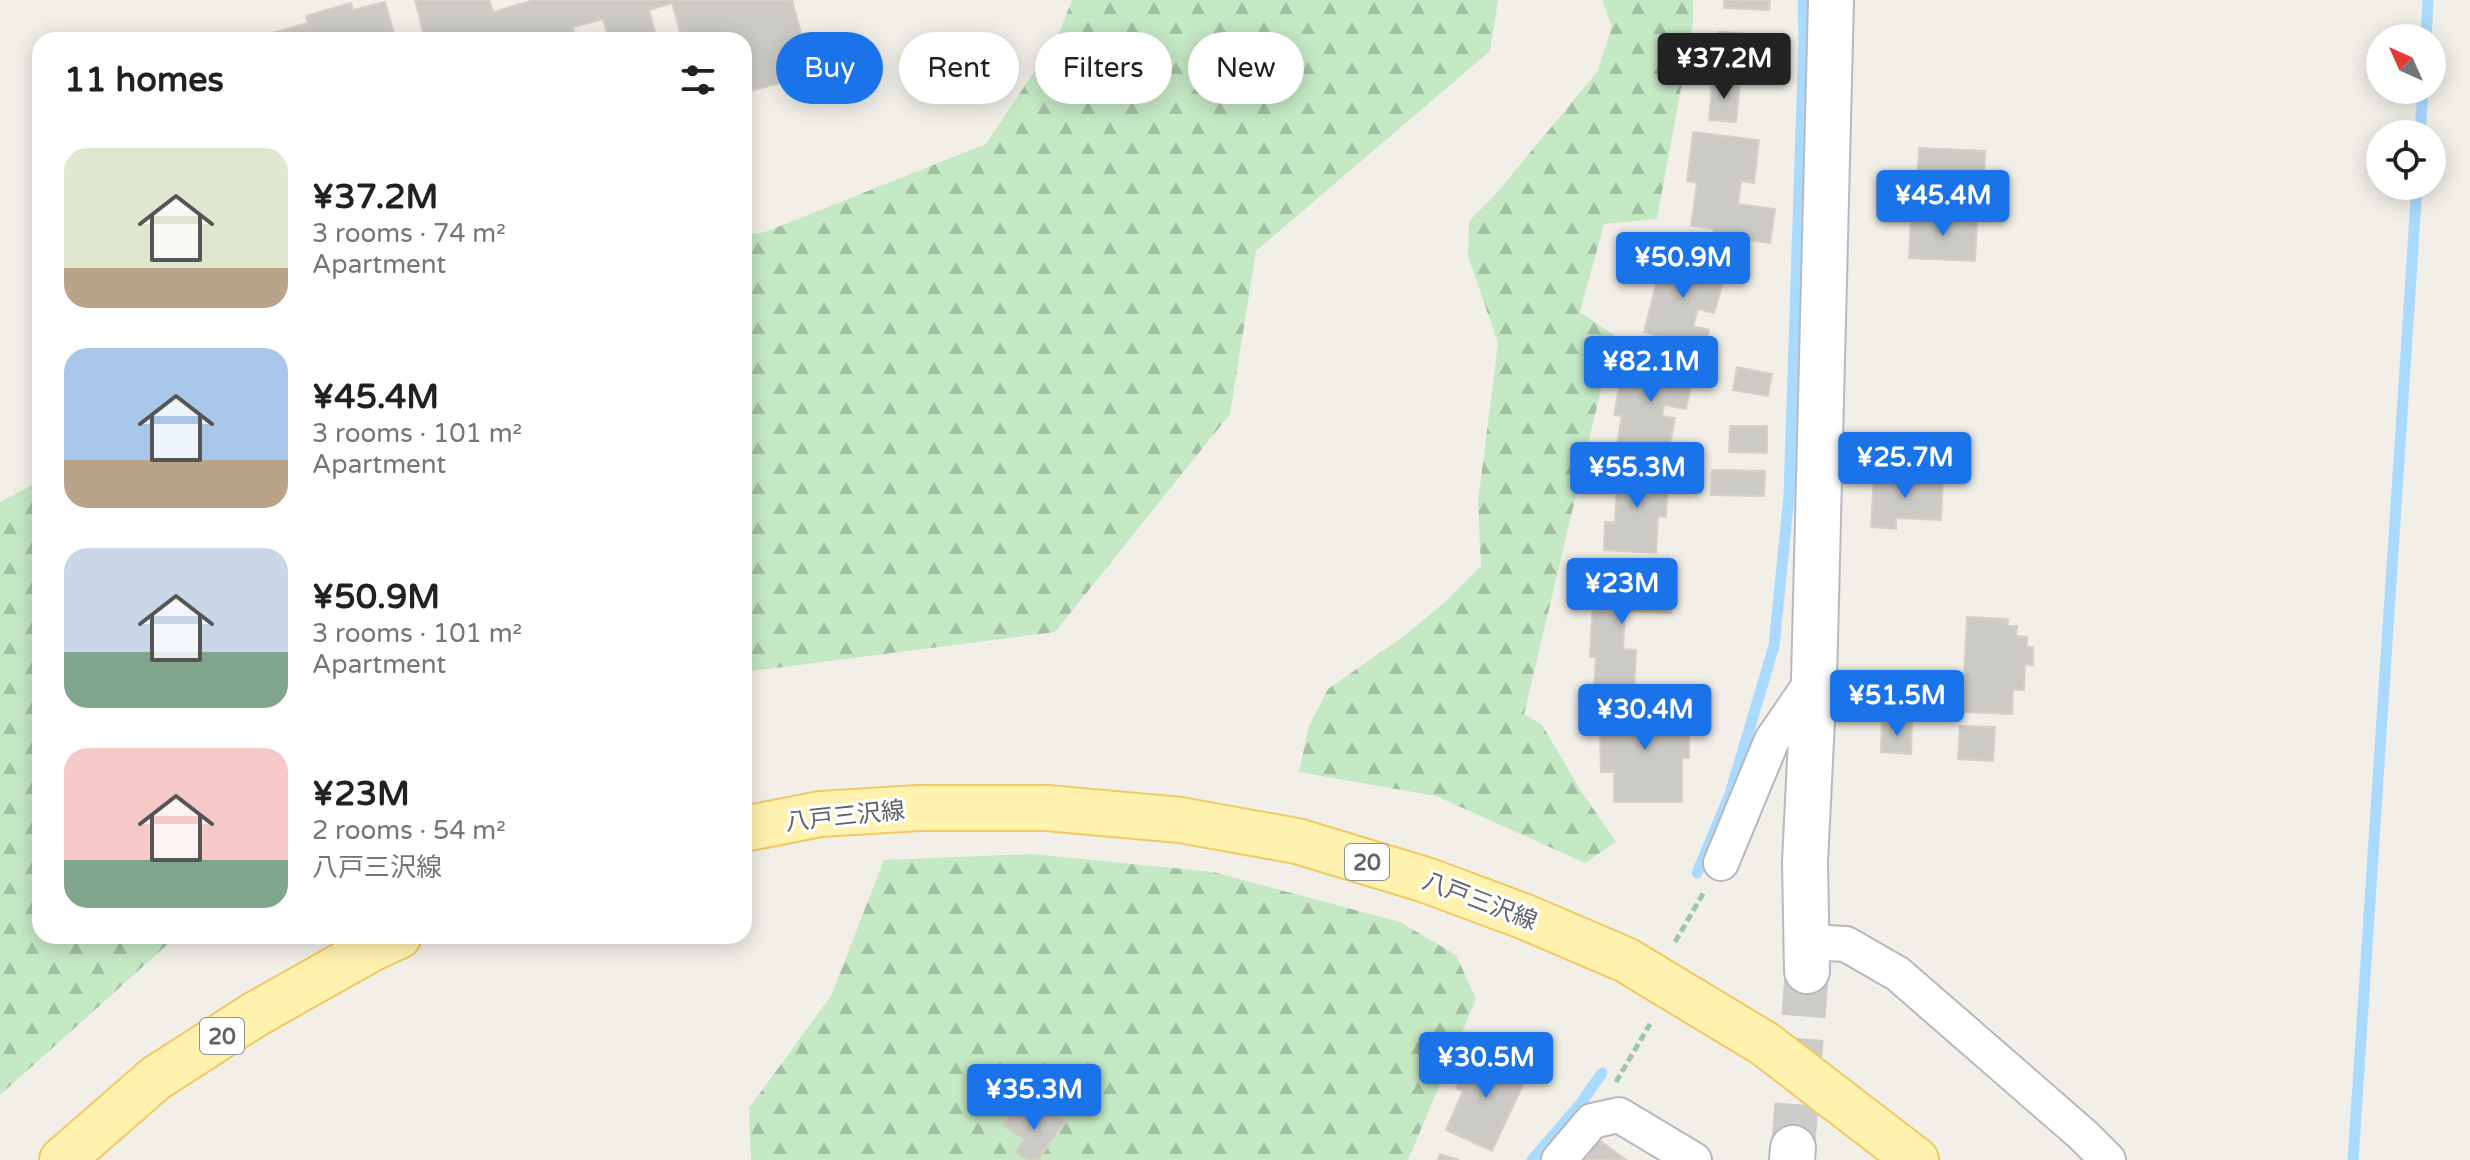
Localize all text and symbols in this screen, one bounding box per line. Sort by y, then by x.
north arrow [2366,24,2446,104]
map controls [2366,24,2446,200]
chip: Buy [776,32,883,104]
chip: Rent [899,32,1019,104]
chip: Filters [1035,32,1172,104]
chip: New [1188,32,1304,104]
pin: ¥37.2M [1659,33,1789,101]
text: ¥37.2M [1676,43,1772,74]
icon: filters [676,58,720,102]
text: 11 homes [64,60,224,101]
button: locate [2366,120,2446,200]
pin: ¥45.4M [1878,170,2008,238]
text: ¥37.2M [312,177,438,218]
icon: home [128,180,224,276]
text: ¥45.4M [1894,180,1992,211]
text: 3 rooms · 74 m² [312,218,506,249]
pin: ¥50.9M [1618,232,1748,300]
text: ¥50.9M [1634,242,1732,273]
text: Apartment [312,249,446,280]
pin: ¥82.1M [1586,336,1716,404]
text: ¥82.1M [1602,346,1700,377]
text: ¥45.4M [312,377,439,418]
icon: home [128,380,224,476]
text: 3 rooms · 101 m² [312,418,522,449]
pin: ¥25.7M [1840,432,1970,500]
pin: ¥55.3M [1572,442,1702,510]
text: ¥25.7M [1856,442,1954,473]
text: Apartment [312,449,446,480]
text: ¥55.3M [1588,452,1686,483]
pin: ¥23M [1575,558,1669,626]
text: ¥23M [1585,568,1659,599]
text: ¥50.9M [312,577,440,618]
icon: home [128,580,224,676]
text: 3 rooms · 101 m² [312,618,522,649]
text: Apartment [312,649,446,680]
pin: ¥51.5M [1832,670,1962,738]
text: ¥51.5M [1848,680,1946,711]
pin: ¥30.4M [1580,684,1710,752]
text: ¥30.4M [1596,694,1694,725]
text: ¥23M [312,774,410,815]
icon: home [128,780,224,876]
street label: 八戸三沢線 [784,796,906,837]
text: 2 rooms · 54 m² [312,815,506,846]
road number: 20 [1345,844,1389,880]
text: 八戸三沢線 [312,852,442,883]
street label: 八戸三沢線 [1419,866,1541,937]
road number: 20 [200,1018,244,1054]
pin: ¥30.5M [1421,1032,1551,1100]
text: ¥30.5M [1437,1042,1535,1073]
pin: ¥35.3M [969,1064,1099,1132]
text: ¥35.3M [985,1074,1083,1105]

